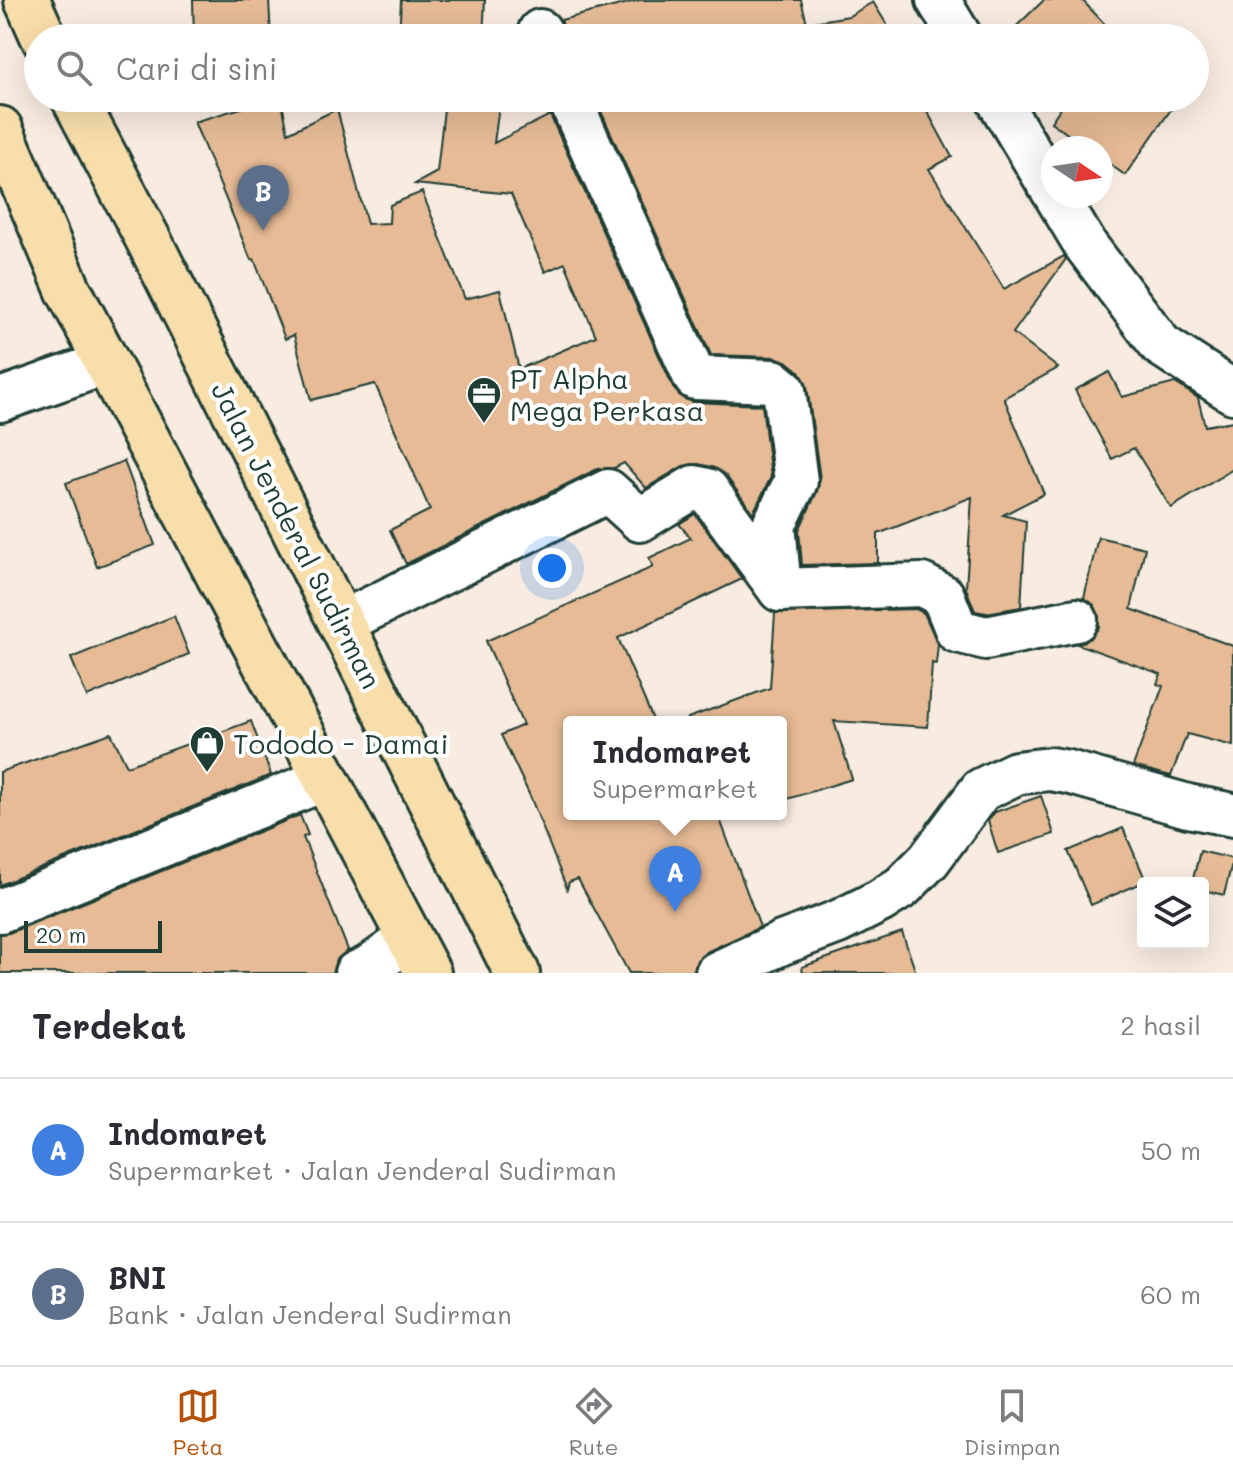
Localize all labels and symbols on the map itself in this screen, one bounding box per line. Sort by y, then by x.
north arrow [1041,136,1113,208]
pin: B [237,165,289,231]
place label: PT Alpha Mega Perkasa [510,360,704,428]
office icon: PT Alpha Mega Perkasa [465,375,503,425]
street label: Jalan Jenderal Sudirman [204,376,390,694]
your location [532,548,572,588]
shop icon: Tododo - Damai [188,724,226,774]
place label: Tododo - Damai [233,725,449,761]
pin: A [649,846,701,912]
scale bar [24,917,162,953]

